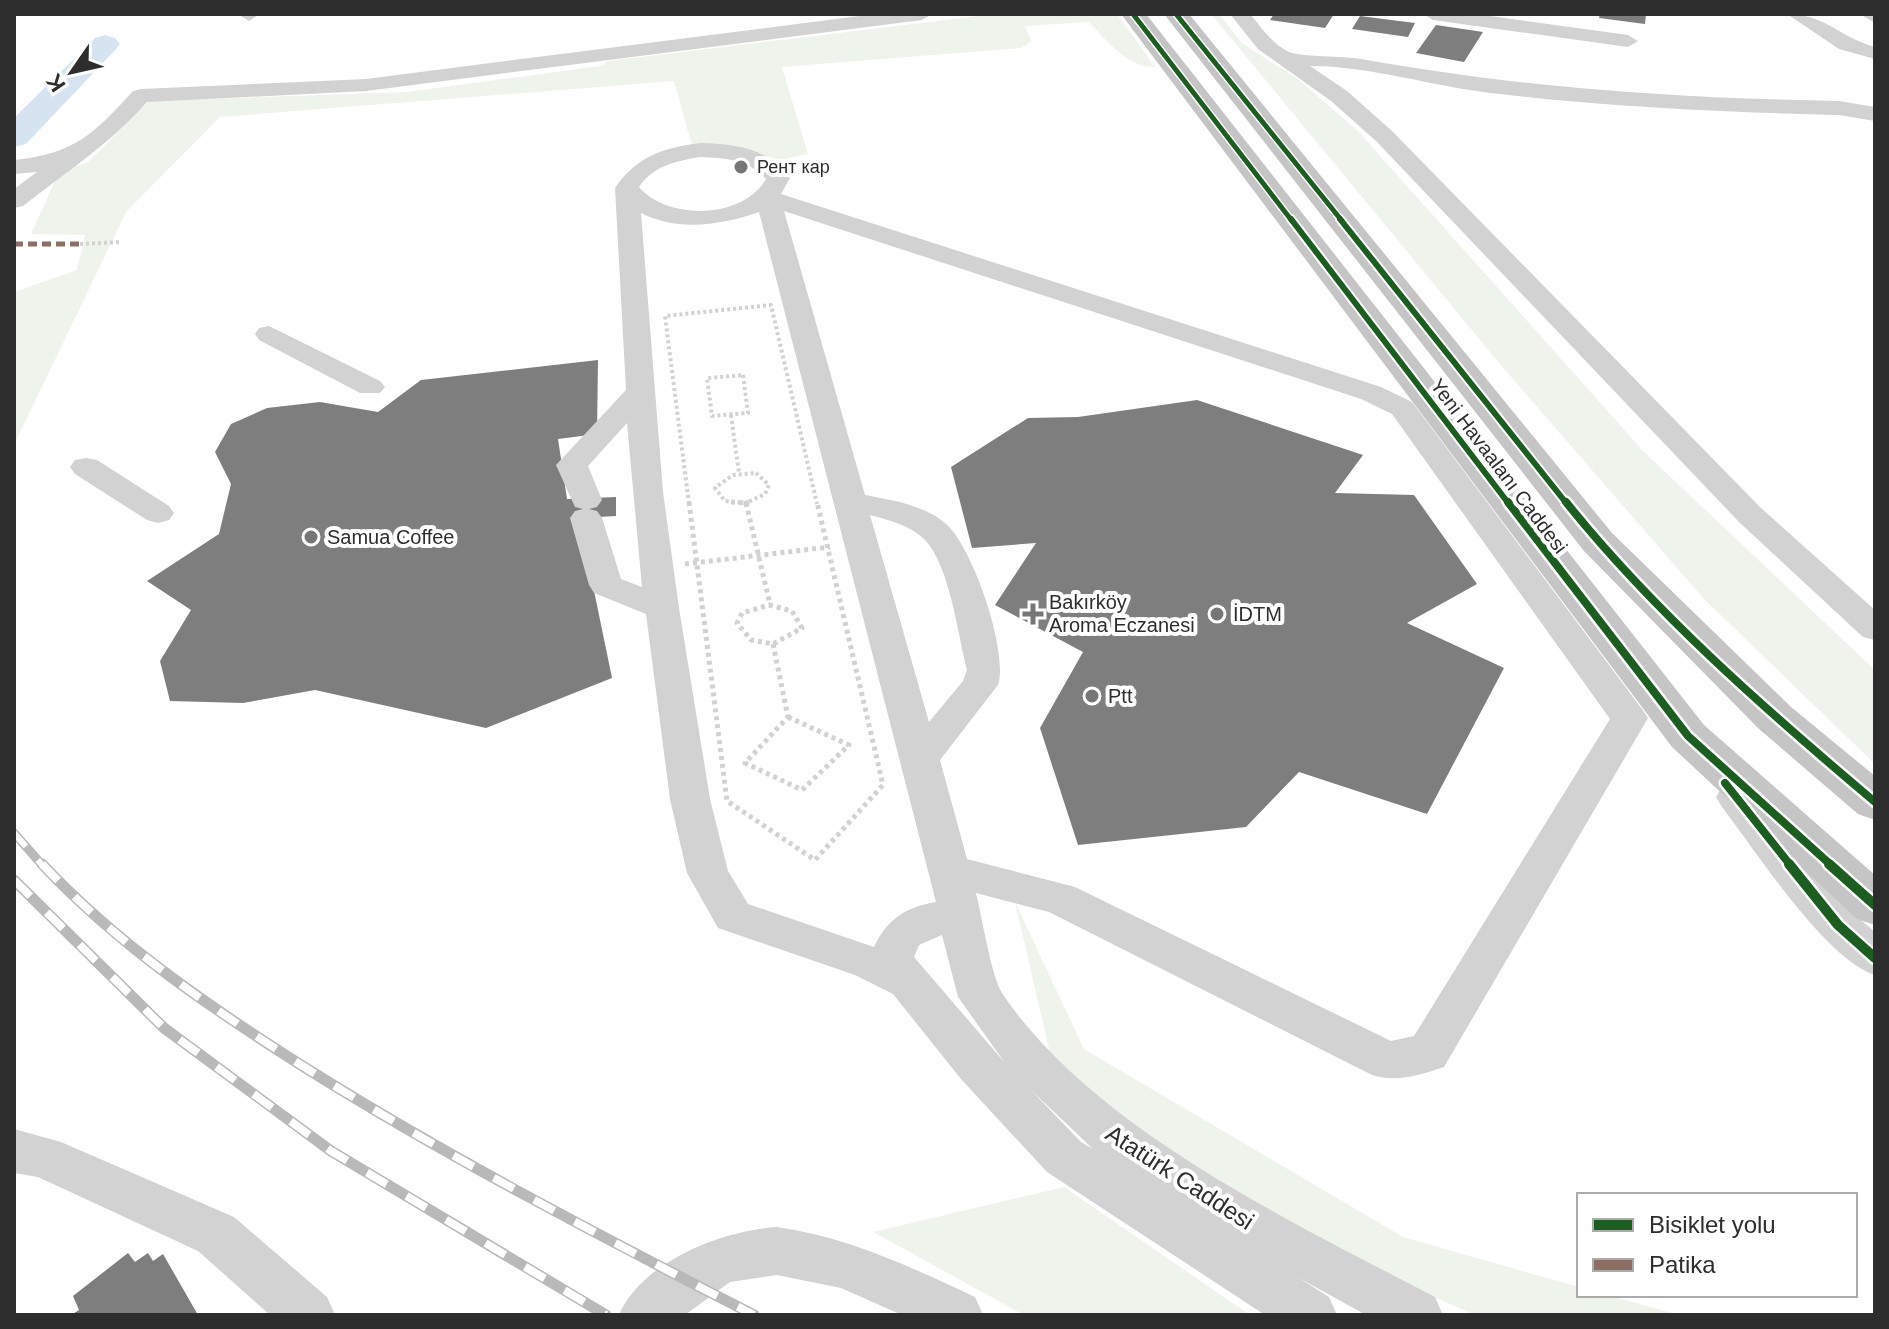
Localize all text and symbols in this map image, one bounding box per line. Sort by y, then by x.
north arrow [32,32,112,112]
text: K [41,69,71,96]
place label: Рент кар [757,157,830,177]
marker: Рент кар [732,158,750,176]
street label: Yeni Havaalanı Caddesi [1426,374,1572,558]
place label: Samua Coffee [327,526,455,548]
marker: Samua Coffee [302,528,320,546]
place label: Bakırköy Aroma Eczanesi [1049,591,1195,636]
place label: İDTM [1233,603,1282,625]
marker: Bakırköy Aroma Eczanesi [1024,605,1042,623]
marker: İDTM [1208,605,1226,623]
place label: Ptt [1108,685,1133,707]
marker: Ptt [1083,687,1101,705]
street label: Atatürk Caddesi [1101,1119,1259,1235]
legend [1577,1193,1857,1297]
text: Bisiklet yolu [1649,1211,1776,1238]
text: Patika [1649,1251,1716,1278]

